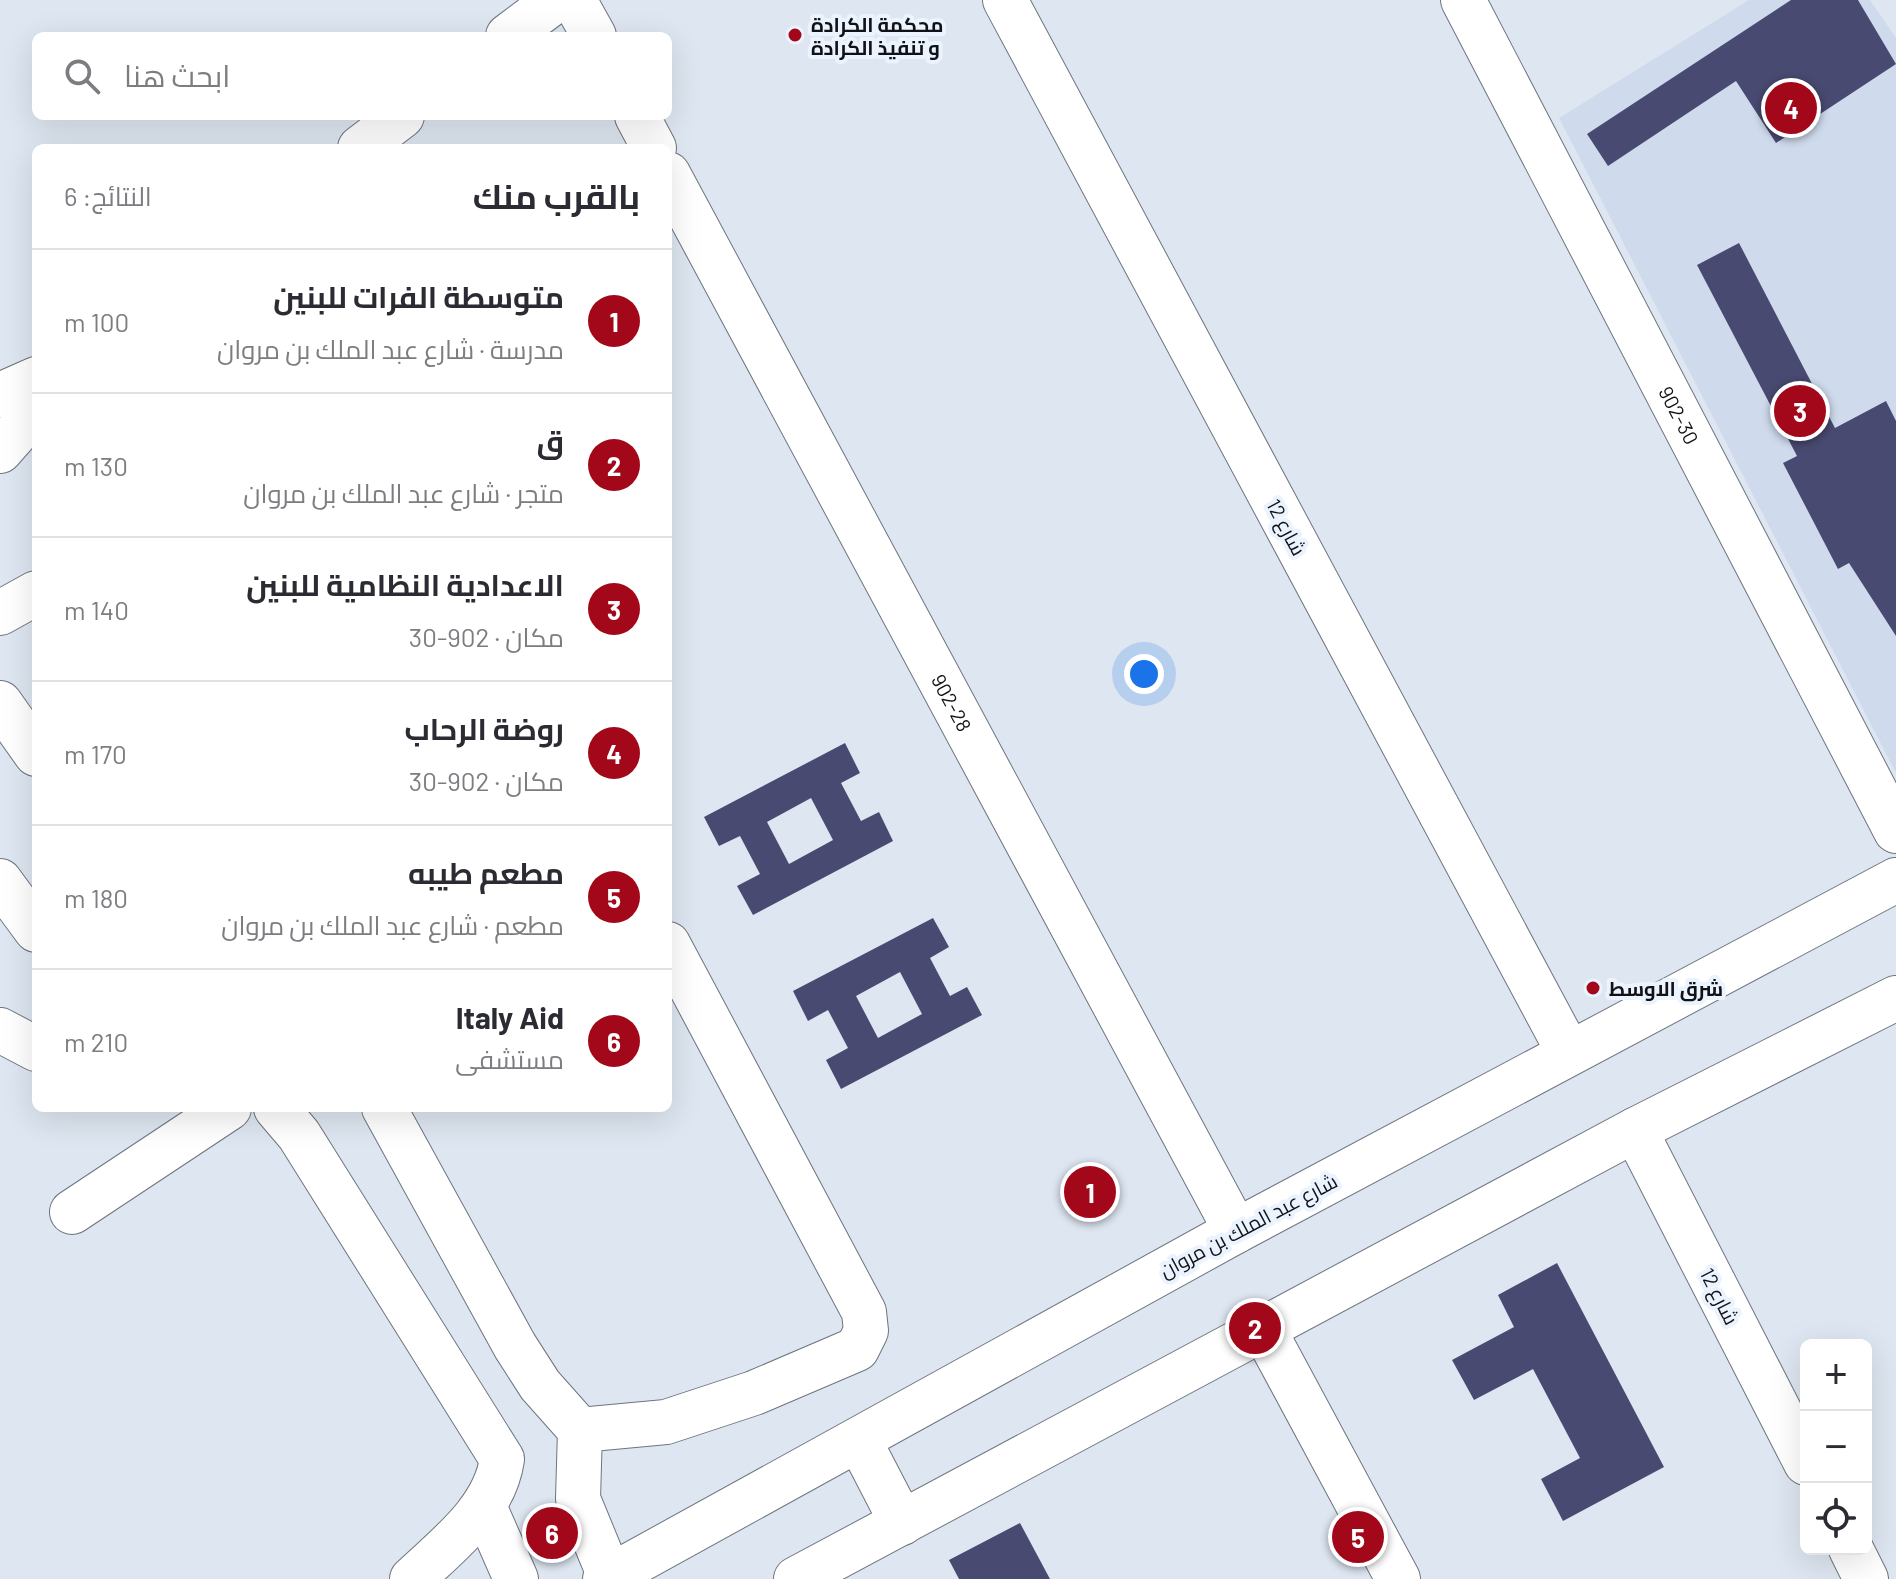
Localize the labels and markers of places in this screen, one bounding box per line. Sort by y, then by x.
place label: محكمة الكرادة و تنفيذ الكرادة [811,12,943,60]
marker: محكمة الكرادة و تنفيذ الكرادة [786,26,804,44]
pin: 4 [1765,78,1817,138]
pin: 3 [1774,381,1826,441]
place label: شرق الاوسط [1609,976,1723,1002]
marker: شرق الاوسط [1584,979,1602,997]
pin: 1 [1064,1162,1116,1222]
pin: 2 [1229,1298,1281,1358]
pin: 6 [526,1503,578,1563]
pin: 5 [1332,1507,1384,1567]

